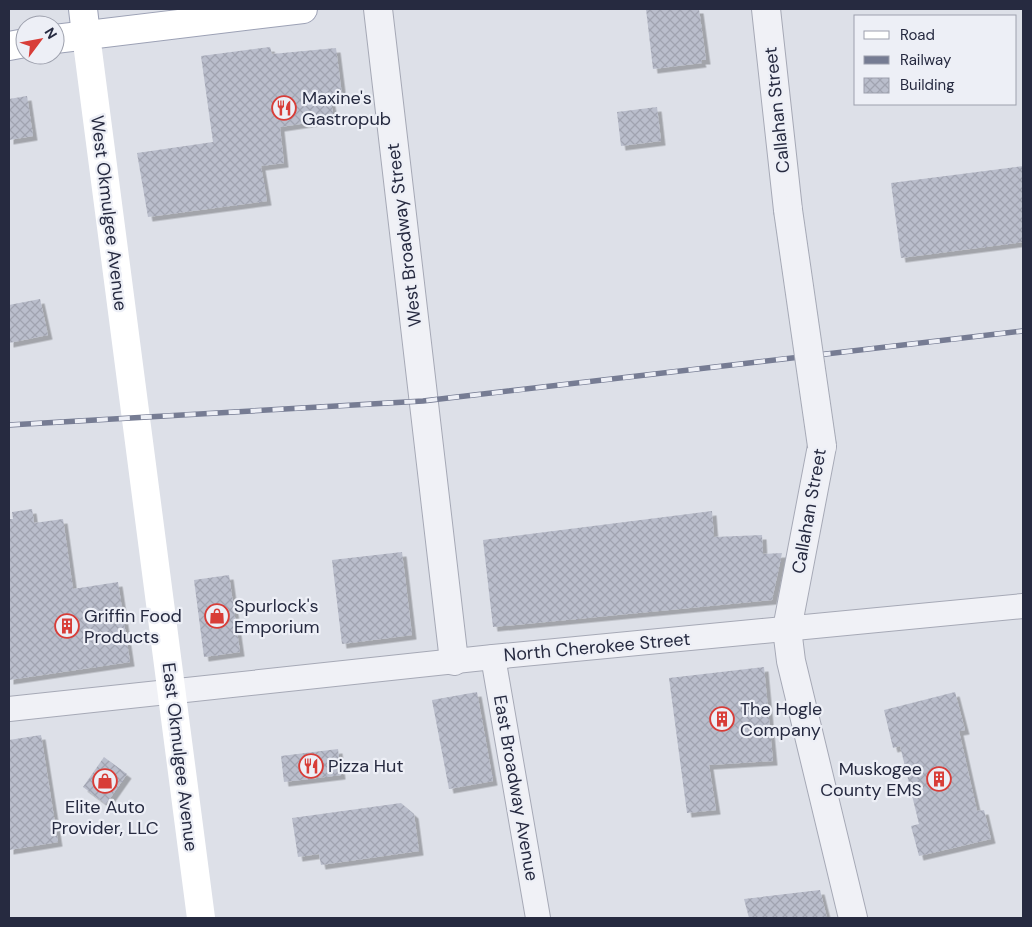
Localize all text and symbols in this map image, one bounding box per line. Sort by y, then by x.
north arrow [15,15,65,65]
legend [854,15,1017,105]
text: N [41,24,61,42]
text: Road [900,25,935,45]
street label: Callahan Street [758,46,796,174]
text: Railway [900,50,952,70]
text: Building [900,75,955,95]
place label: Maxine's Gastropub [302,86,391,131]
restaurant icon: Maxine's Gastropub [271,95,297,121]
street label: West Okmulgee Avenue [85,114,133,312]
street label: West Broadway Street [381,142,427,328]
street label: Callahan Street [786,446,832,576]
place label: Spurlock's Emporium [234,594,319,639]
shop icon: Spurlock's Emporium [204,603,230,629]
place label: Griffin Food Products [84,604,182,649]
building icon: Griffin Food Products [54,613,80,639]
street label: North Cherokee Street [503,627,691,667]
street label: East Okmulgee Avenue [157,661,203,853]
street label: East Broadway Avenue [488,693,544,883]
place label: The Hogle Company [740,697,822,742]
building icon: The Hogle Company [709,706,735,732]
restaurant icon: Pizza Hut [298,753,324,779]
place label: Pizza Hut [328,754,403,778]
place label: Muskogee County EMS [820,757,922,802]
building icon: Muskogee County EMS [926,766,952,792]
shop icon: Elite Auto Provider, LLC [92,768,118,794]
place label: Elite Auto Provider, LLC [51,795,159,840]

